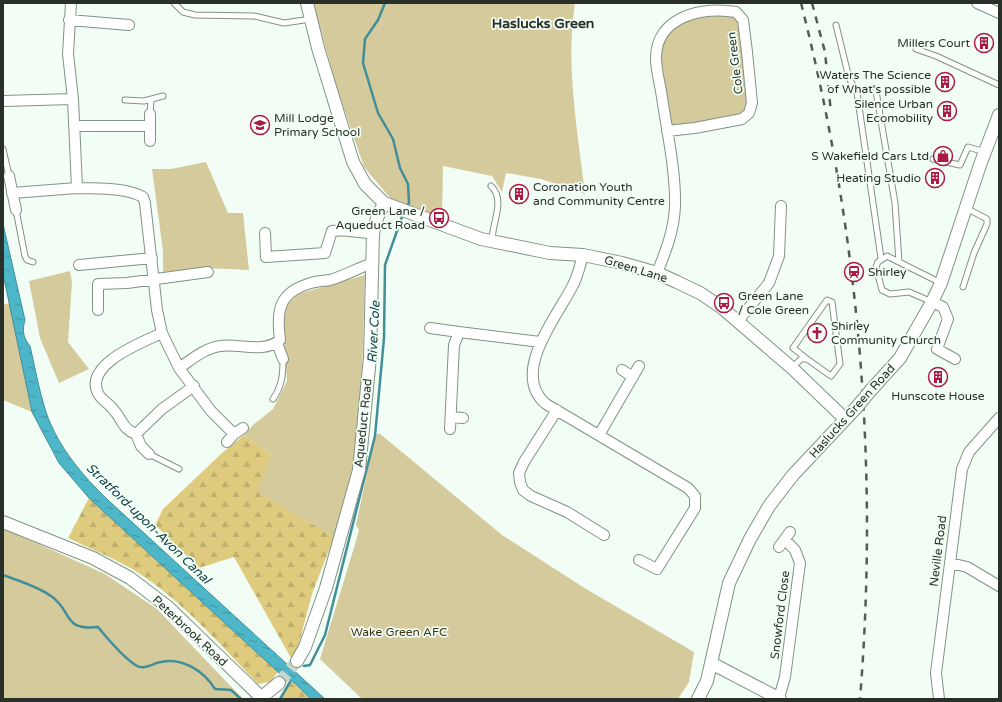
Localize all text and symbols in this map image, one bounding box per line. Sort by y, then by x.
district label: Haslucks Green [492,15,594,32]
street label: Cole Green [724,31,746,95]
building icon: Millers Court [973,32,995,54]
place label: Millers Court [897,36,970,50]
place label: Waters The Science of What's possible [820,68,931,96]
building icon: Waters The Science of What's possible [934,71,956,93]
place label: Silence Urban Ecomobility [854,97,934,125]
building icon: Silence Urban Ecomobility [936,100,958,122]
place label: Mill Lodge Primary School [274,111,360,139]
school or university icon: Mill Lodge Primary School [249,114,271,136]
shop icon: S Wakefield Cars Ltd [932,145,954,167]
place label: S Wakefield Cars Ltd [811,149,929,163]
building icon: Heating Studio [924,167,946,189]
place label: Heating Studio [836,171,921,185]
place label: Coronation Youth and Community Centre [533,180,665,208]
building icon: Coronation Youth and Community Centre [508,183,530,205]
place label: Green Lane / Aqueduct Road [335,204,425,232]
bus stop icon: Green Lane / Aqueduct Road [428,207,450,229]
street label: Green Lane [603,253,669,285]
station icon: Shirley [843,261,865,283]
place label: Shirley [868,265,907,279]
place label: Green Lane / Cole Green [738,289,809,317]
bus stop icon: Green Lane / Cole Green [713,292,735,314]
water label: River Cole [364,300,384,364]
place label: Shirley Community Church [831,319,941,347]
church icon: Shirley Community Church [806,322,828,344]
street label: Haslucks Green Road [806,361,898,461]
building icon: Hunscote House [927,366,949,388]
street label: Aqueduct Road [351,378,375,468]
place label: Hunscote House [891,389,985,403]
water label: Stratford-upon-Avon Canal [83,460,215,589]
street label: Neville Road [927,515,949,587]
street label: Snowford Close [768,570,792,660]
street label: Peterbrook Road [150,593,230,669]
park label: Wake Green AFC [351,625,447,639]

